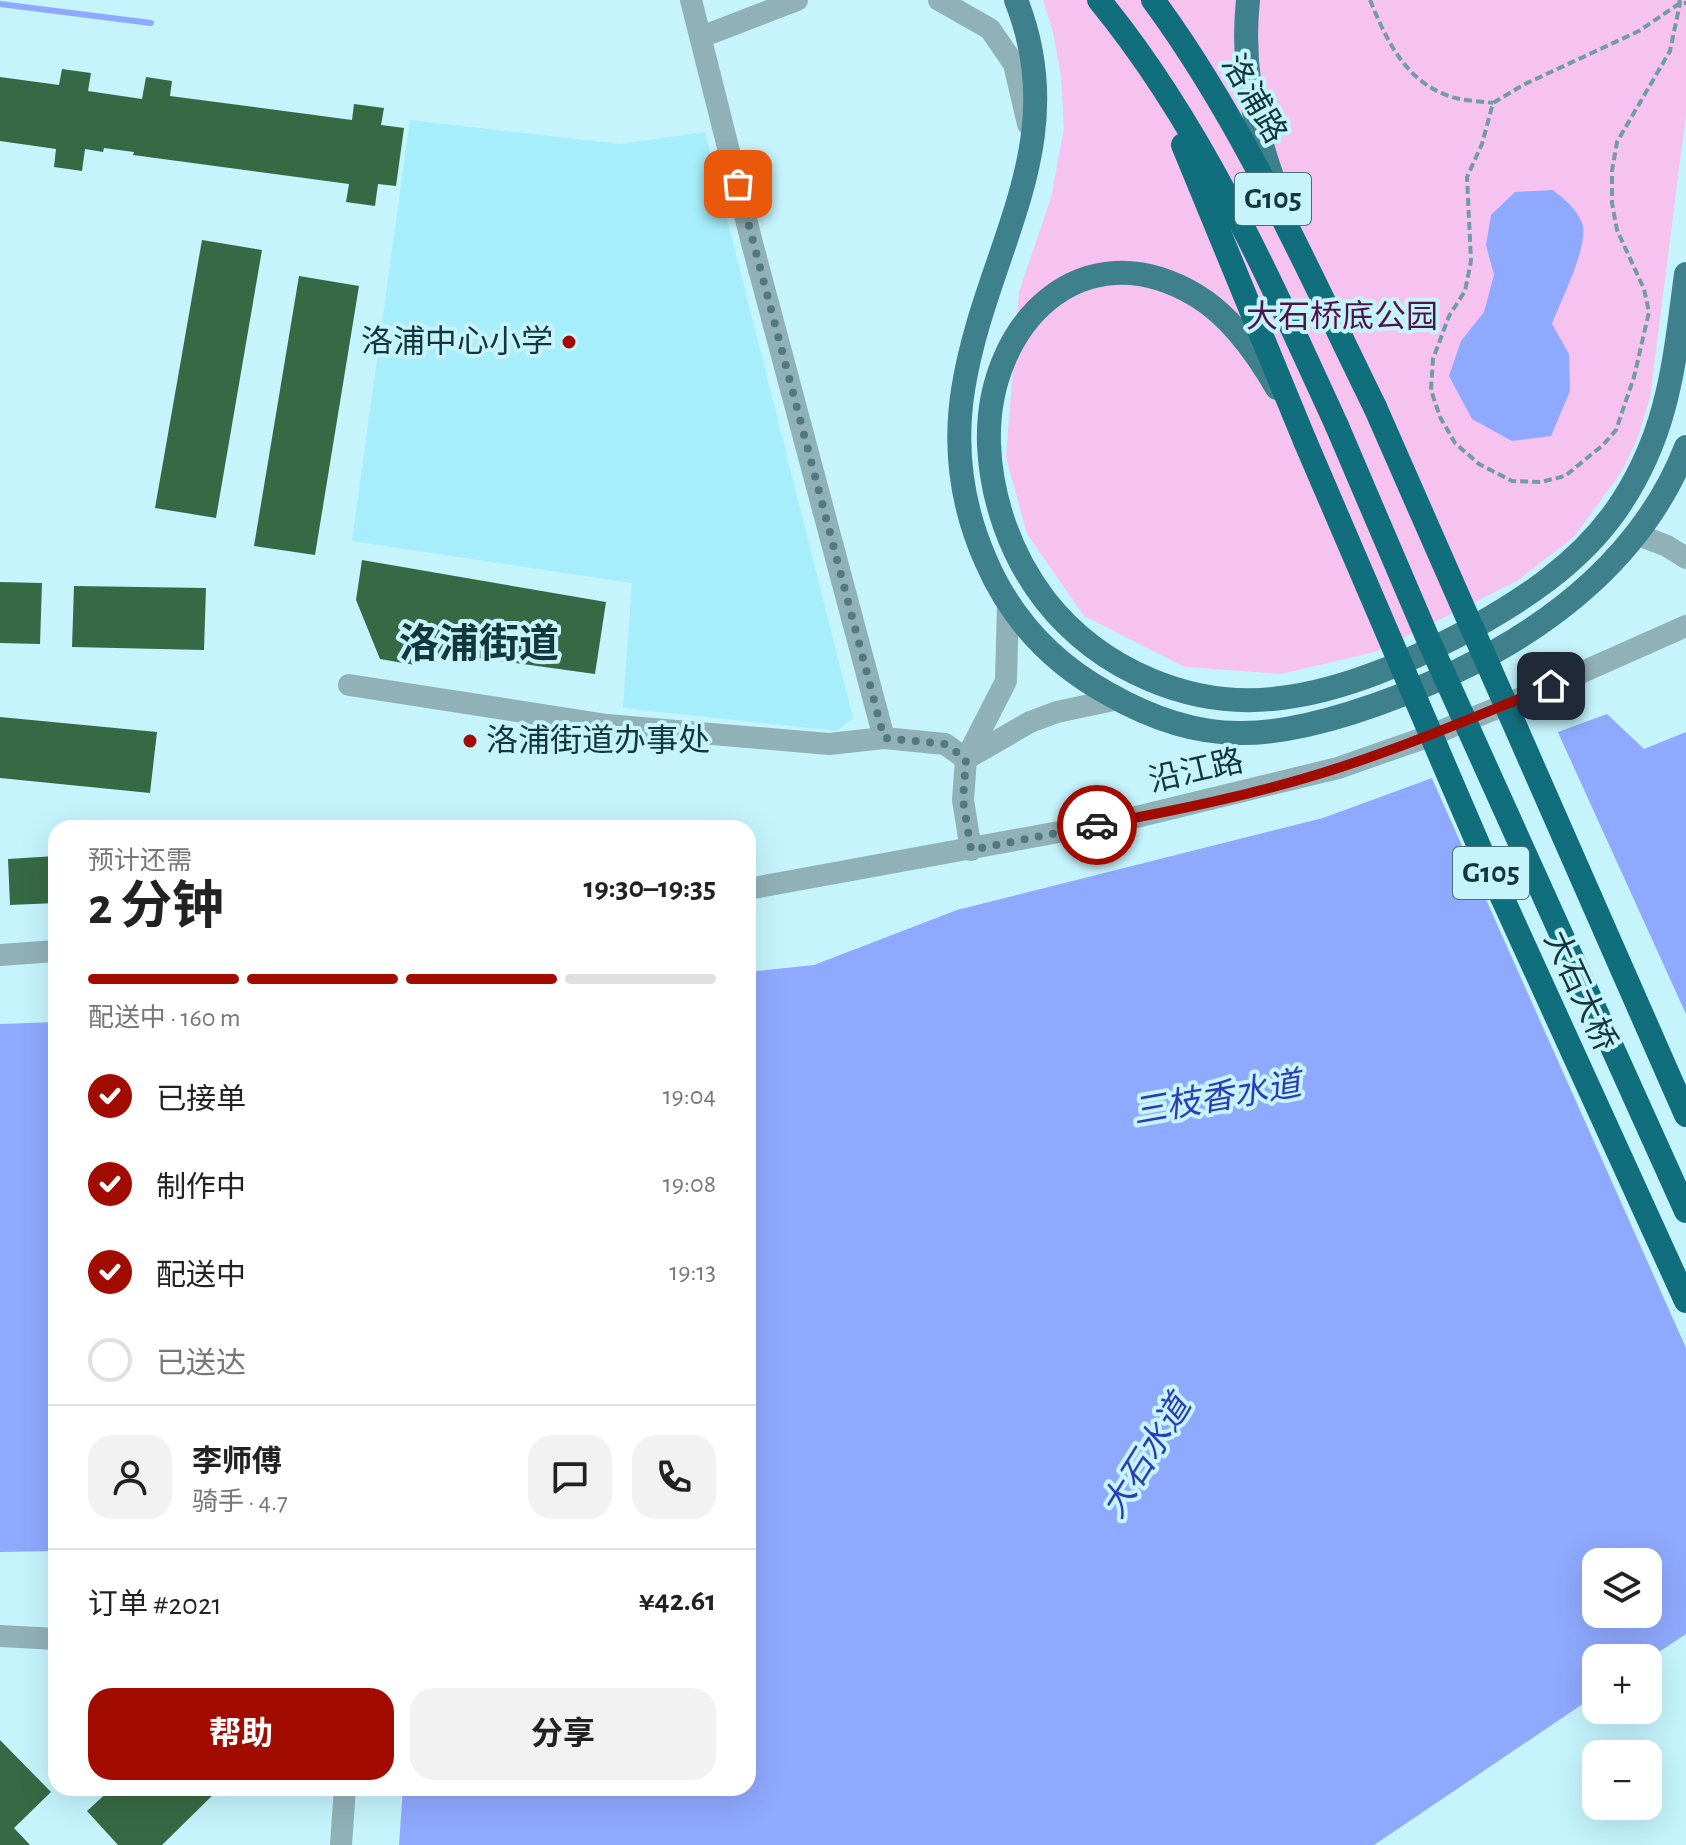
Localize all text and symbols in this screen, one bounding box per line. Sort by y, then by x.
street label: 洛浦路 [1216,48,1294,149]
pin [704,150,772,218]
icon: bag [716,162,760,206]
road number: G105 [1235,173,1311,225]
park label: 大石桥底公园 [1246,299,1438,333]
place label: 洛浦中心小学 [361,325,553,358]
marker: 洛浦中心小学 [560,333,578,351]
district label: 洛浦街道 [399,622,559,665]
pin [1517,652,1585,720]
icon: home [1529,664,1573,708]
place label: 洛浦街道办事处 [486,723,710,757]
marker: 洛浦街道办事处 [461,732,479,750]
street label: 沿江路 [1145,743,1246,797]
courier [1057,785,1137,865]
icon: car [1075,803,1119,847]
road number: G105 [1453,847,1529,899]
text: 预计还需 [88,848,192,874]
text: 19:30–19:35 [583,873,716,903]
text: 2 分钟 [88,881,224,933]
street label: 大石大桥 [1538,926,1622,1056]
text: 配送中 · 160 m [88,1005,241,1031]
water label: 三枝香水道 [1130,1065,1309,1131]
icon: check [88,1074,132,1118]
text: 19:04 [663,1083,716,1109]
text: 已接单 [156,1085,246,1115]
icon: check [88,1162,132,1206]
text: 19:08 [663,1171,716,1197]
text: 制作中 [156,1173,246,1203]
icon: check [88,1250,132,1294]
text: 19:13 [669,1259,716,1285]
text: 配送中 [156,1261,246,1291]
text: 已送达 [156,1349,246,1379]
water label: 大石水道 [1095,1385,1200,1524]
button: person [88,1435,172,1519]
button: chat [528,1435,612,1519]
button: phone [632,1435,716,1519]
text: 李师傅 [192,1447,282,1477]
text: 骑手 · 4.7 [192,1489,288,1515]
map controls [1582,1548,1662,1820]
button: layers [1582,1548,1662,1628]
text: ¥42.61 [639,1586,716,1616]
text: 订单 #2021 [88,1590,222,1620]
button: + [1582,1644,1662,1724]
button: 帮助 [88,1688,394,1780]
button: 分享 [410,1688,716,1780]
button: − [1582,1740,1662,1820]

